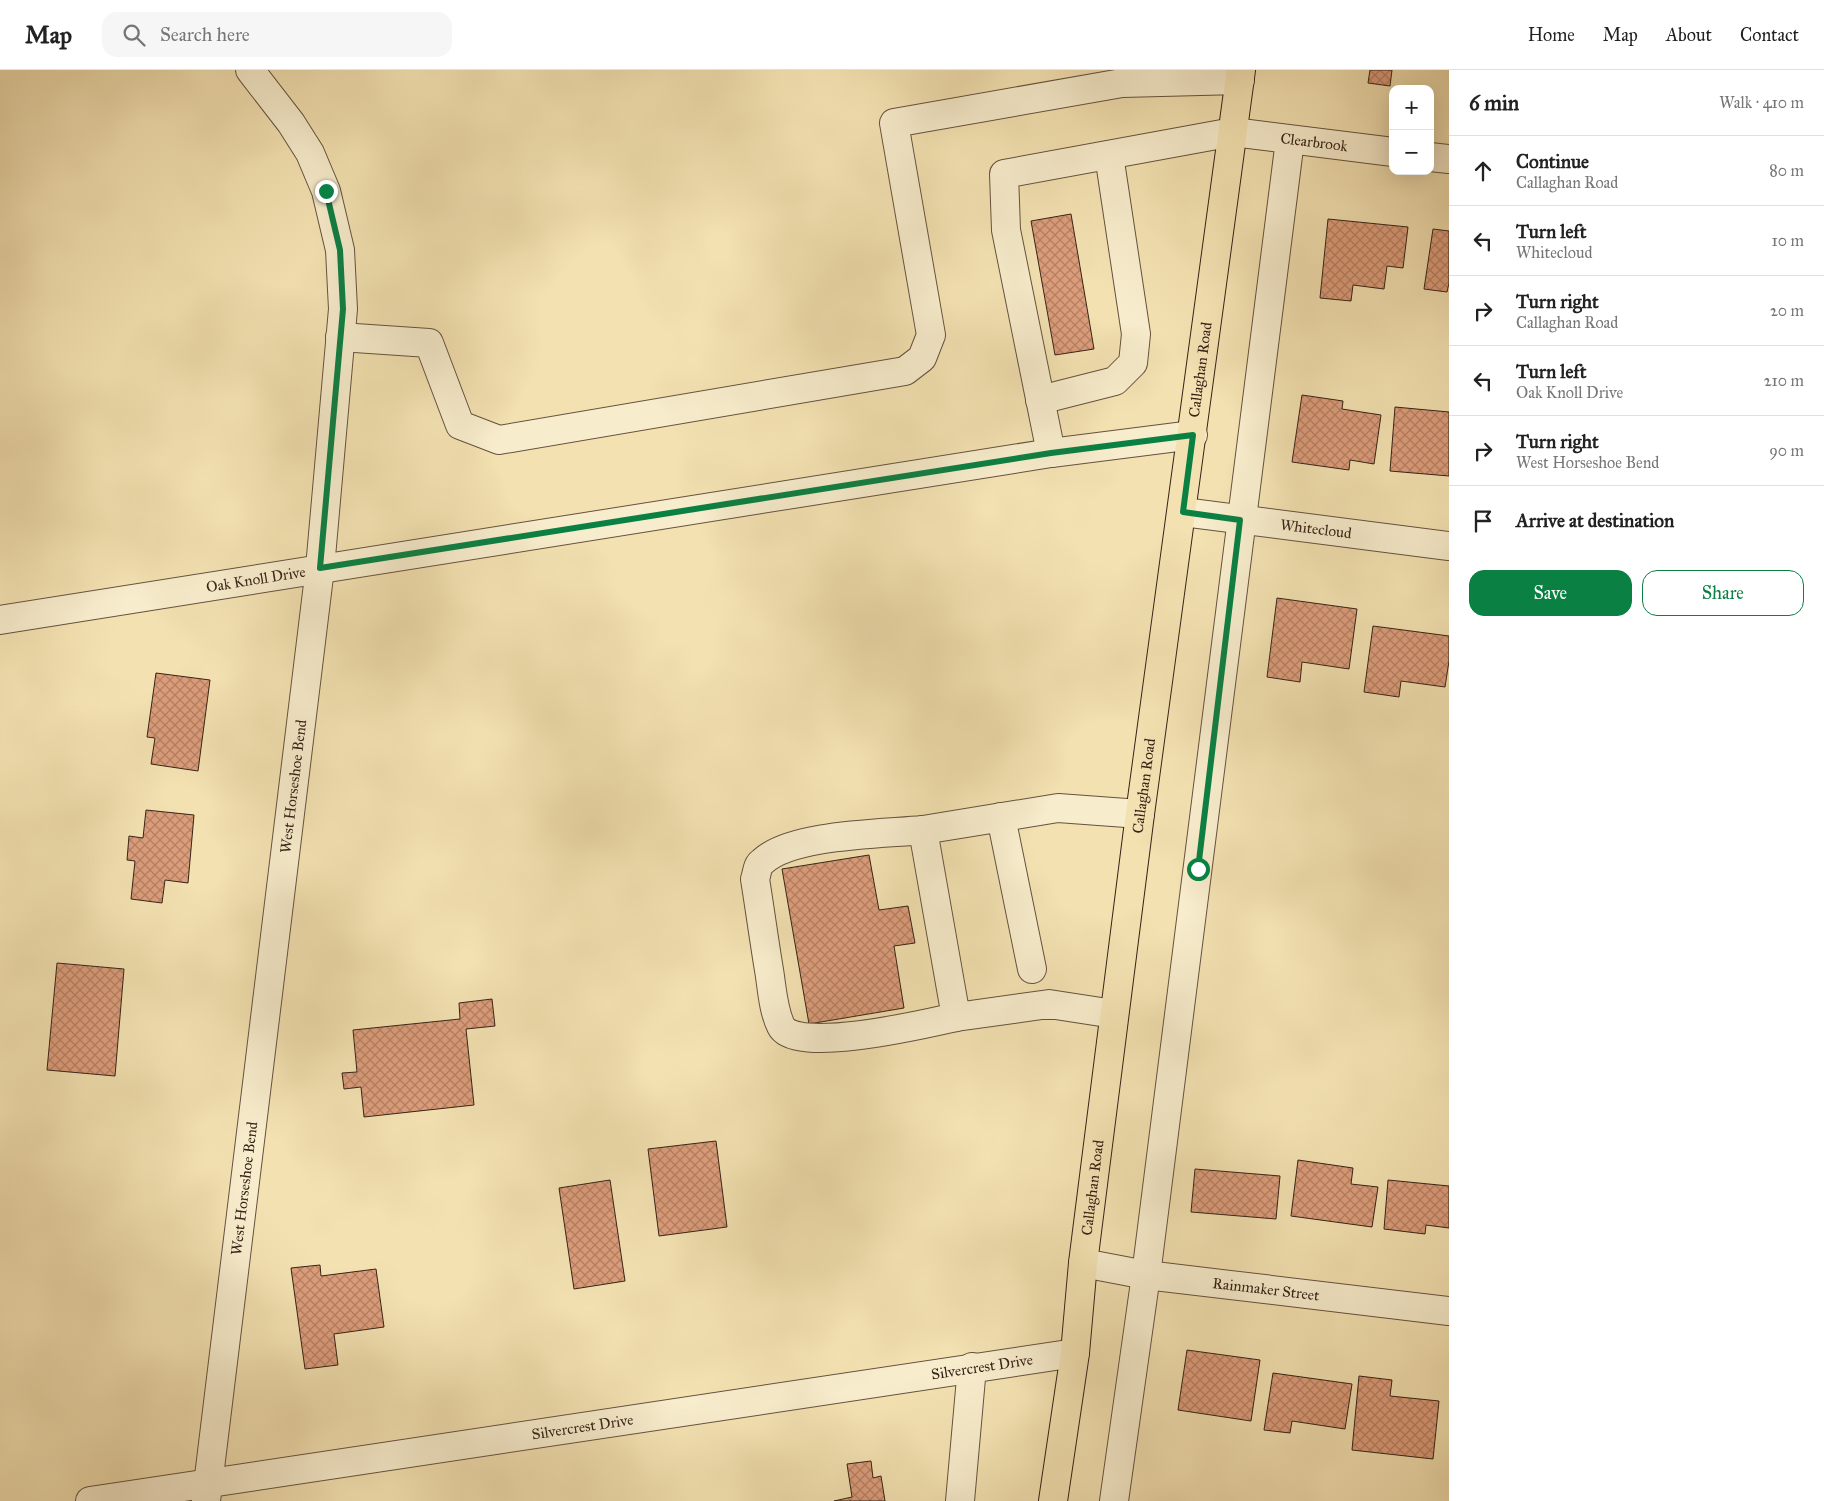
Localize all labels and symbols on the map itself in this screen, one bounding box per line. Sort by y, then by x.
street label: Clearbrook [1279,129,1349,155]
route end [315,180,338,203]
street label: Callaghan Road [1185,320,1216,418]
street label: Whitecloud [1279,516,1353,543]
street label: Oak Knoll Drive [205,563,307,596]
street label: West Horseshoe Bend [276,718,310,854]
street label: Callaghan Road [1129,737,1159,835]
route start [1187,858,1210,881]
street label: West Horseshoe Bend [227,1120,261,1256]
street label: Callaghan Road [1078,1138,1108,1236]
street label: Rainmaker Street [1212,1274,1321,1305]
street label: Silvercrest Drive [930,1350,1034,1383]
street label: Silvercrest Drive [531,1410,634,1444]

